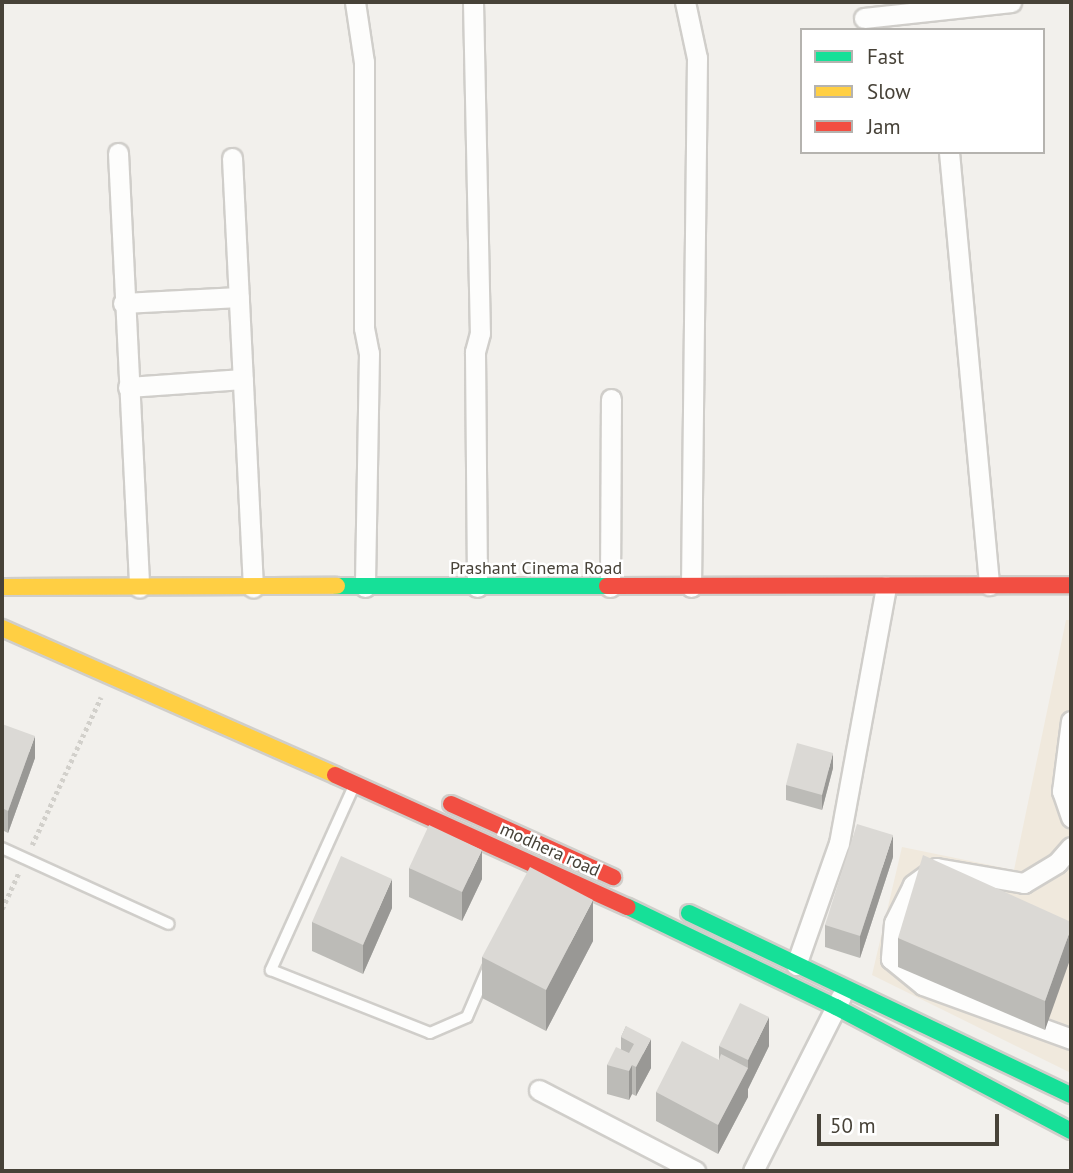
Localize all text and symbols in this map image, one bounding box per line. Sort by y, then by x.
legend [800,28,1045,154]
text: Fast [867,43,904,70]
text: Slow [867,78,911,105]
text: Jam [867,113,901,140]
street label: Prashant Cinema Road [450,557,622,579]
street label: modhera road [497,818,603,882]
scale bar [821,1100,1003,1144]
text: 50 m [830,1112,876,1139]

